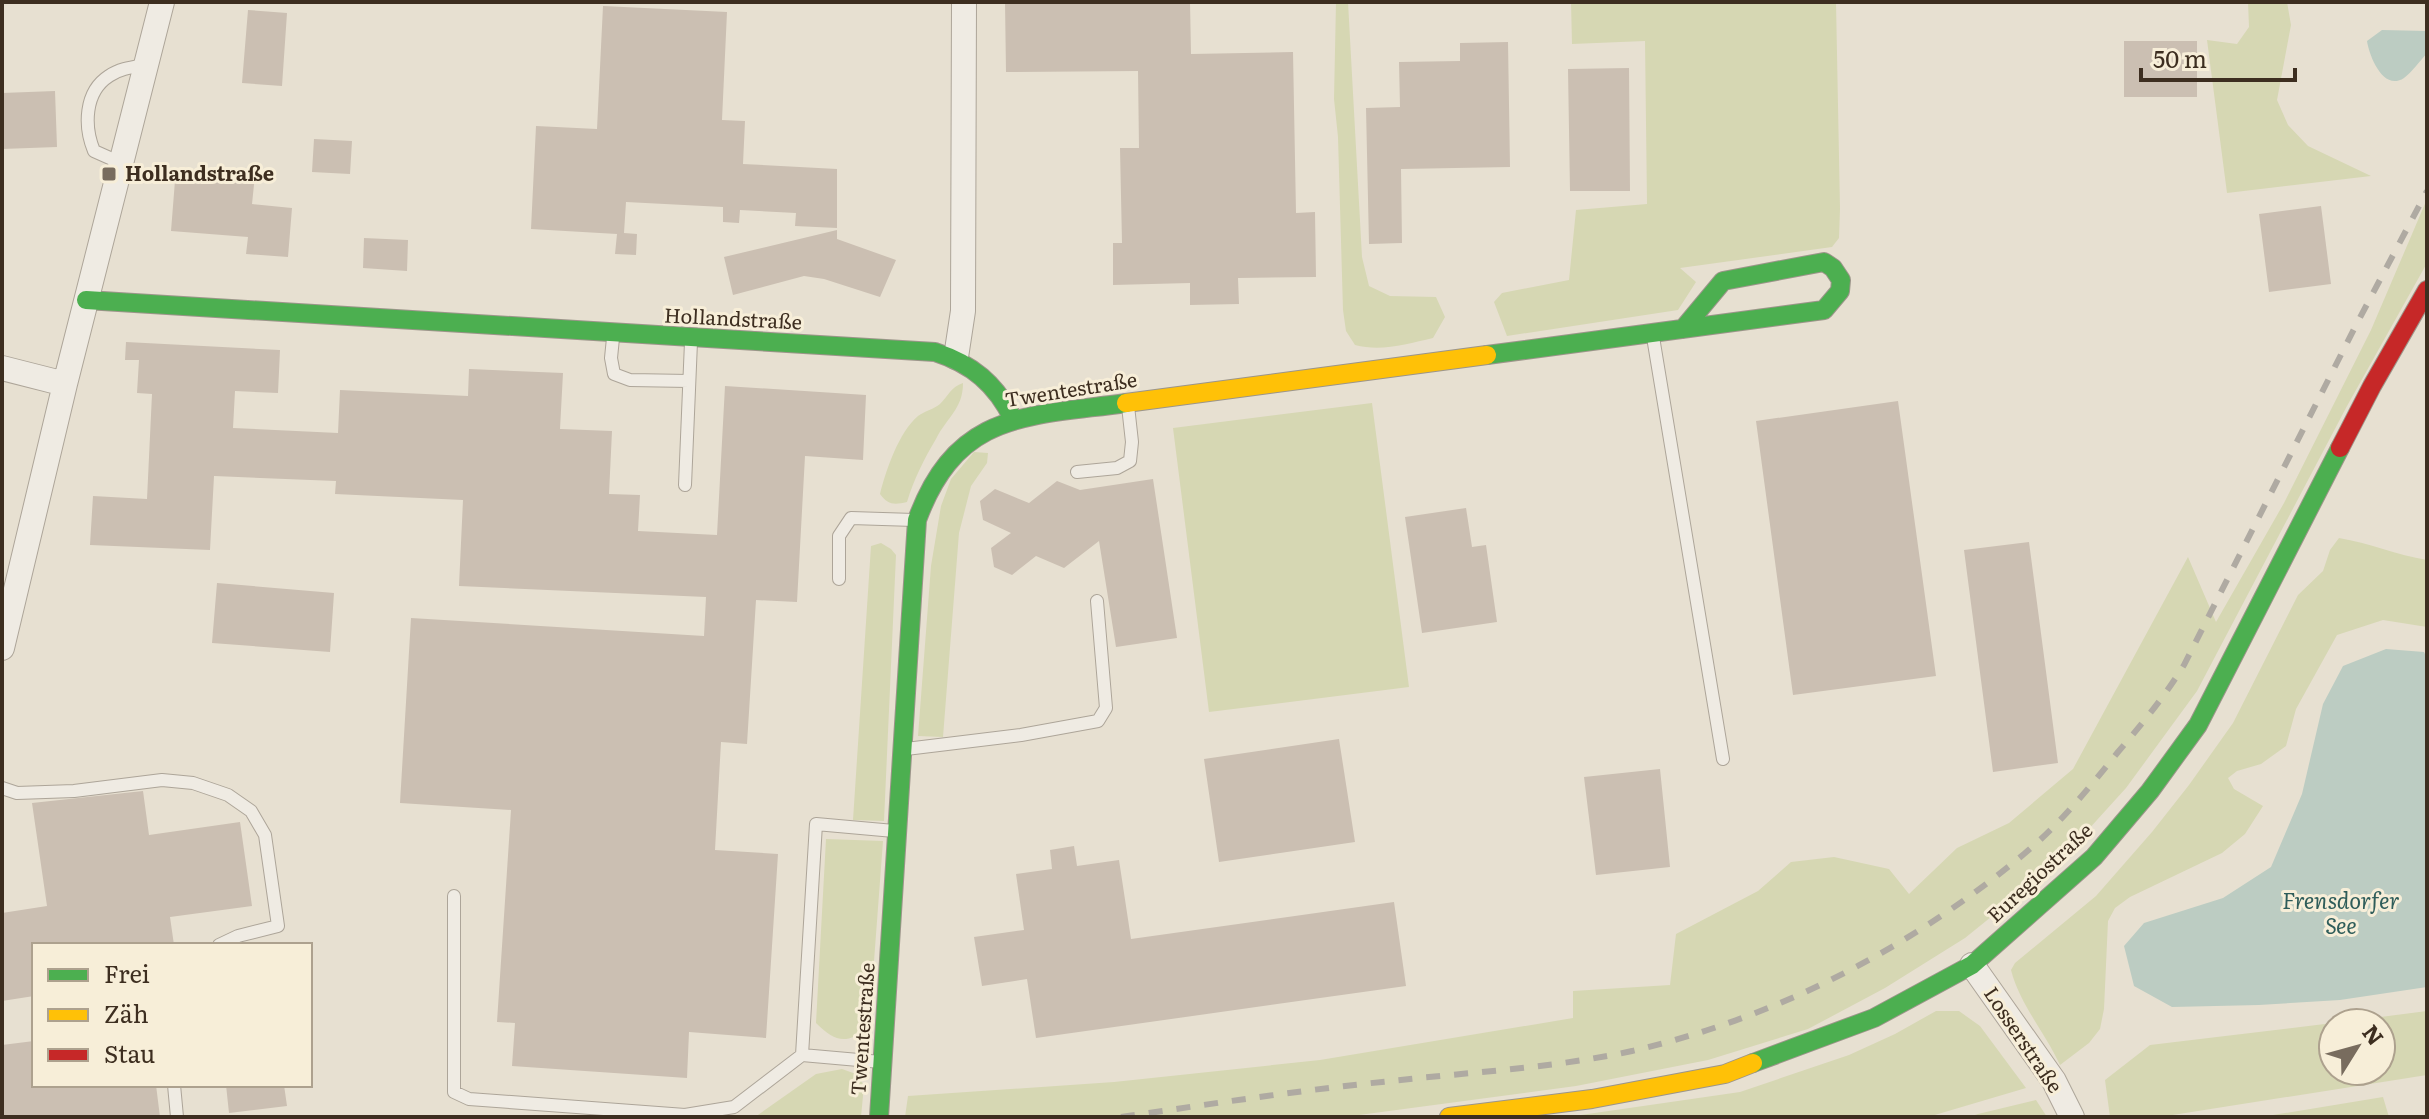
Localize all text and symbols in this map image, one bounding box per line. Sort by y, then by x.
scale bar [2141,32,2295,82]
text: 50 m [2153,40,2207,75]
place label: Hollandstraße [125,157,274,187]
marker: Hollandstraße [100,165,118,183]
street label: Hollandstraße [663,298,803,336]
street label: Twentestraße [1003,363,1139,413]
street label: Euregiostraße [1979,815,2098,928]
water label: Frensdorfer See [2282,883,2400,941]
legend [32,943,312,1087]
text: Frei [104,955,150,990]
street label: Twentestraße [841,961,881,1096]
street label: Losserstraße [1978,980,2071,1098]
text: Zäh [104,995,149,1030]
north arrow [2317,1007,2397,1087]
text: N [2355,1017,2393,1051]
text: Stau [104,1035,155,1070]

